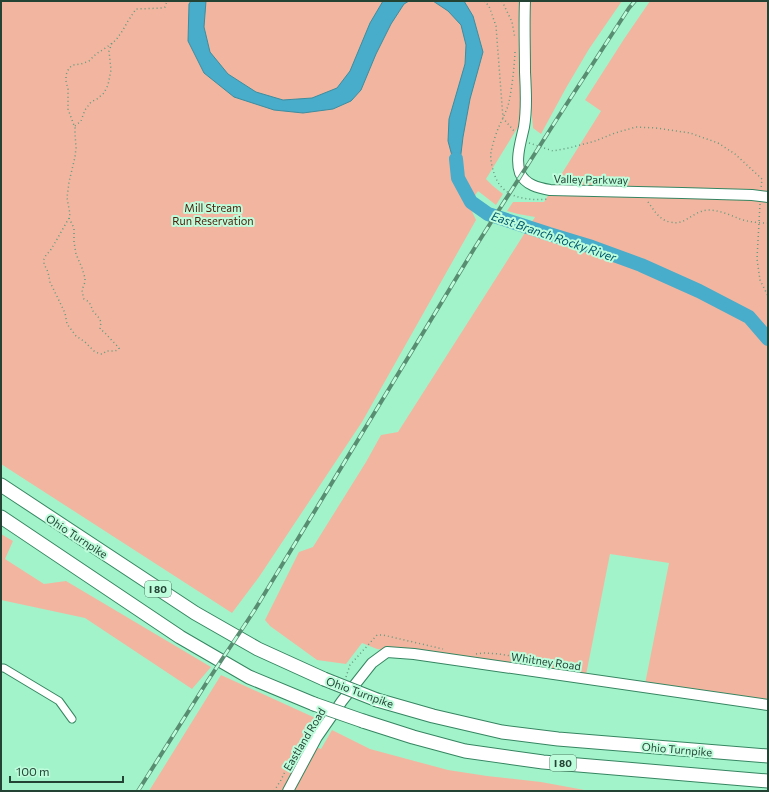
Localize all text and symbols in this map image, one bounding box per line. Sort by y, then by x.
street label: Valley Parkway [553,172,629,186]
park label: Mill Stream Run Reservation [172,201,254,227]
water label: East Branch Rocky River [490,208,619,264]
street label: Ohio Turnpike [44,511,110,561]
road number: I 80 [145,581,171,597]
street label: Whitney Road [510,650,582,672]
street label: Ohio Turnpike [325,674,396,710]
street label: Eastland Road [280,705,328,773]
street label: Ohio Turnpike [641,739,713,759]
road number: I 80 [550,755,576,771]
scale bar [10,758,123,784]
text: 100 m [16,764,50,778]

